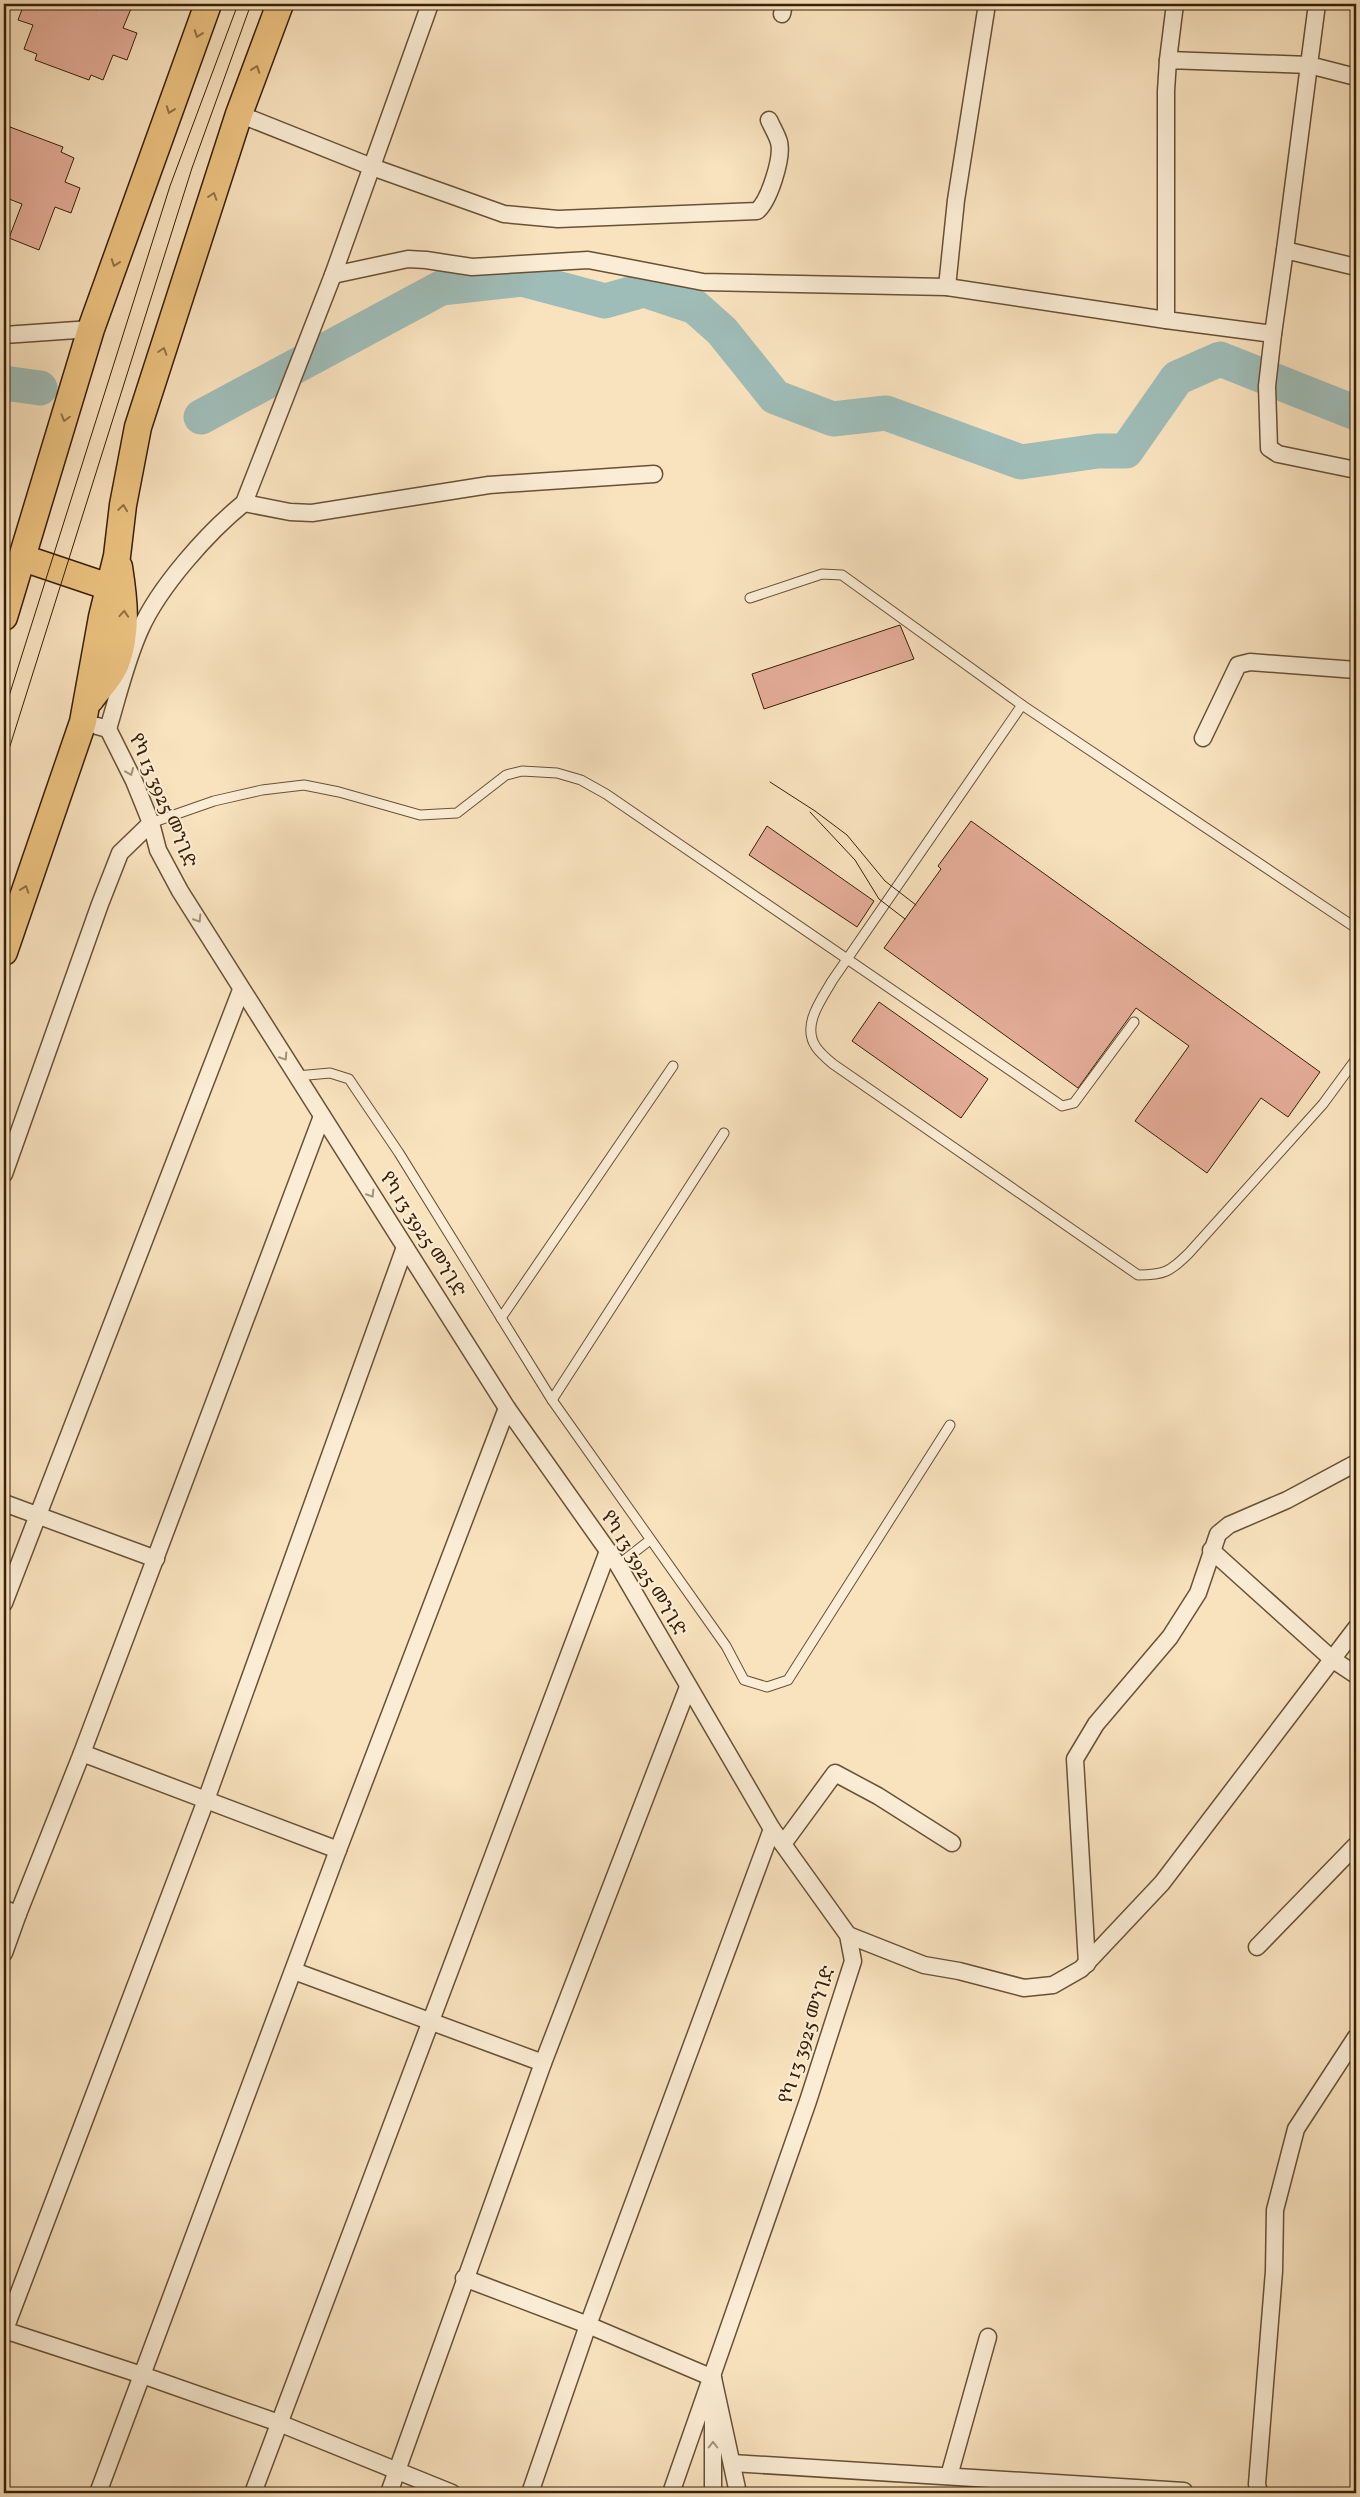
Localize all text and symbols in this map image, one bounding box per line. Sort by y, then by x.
one-way arrow [194,29,204,38]
one-way arrow [250,65,260,73]
one-way arrow [166,106,176,114]
one-way arrow [207,192,217,201]
one-way arrow [111,259,121,267]
one-way arrow [157,347,167,355]
one-way arrow [61,413,71,421]
one-way arrow [117,504,128,512]
one-way arrow [119,610,130,618]
street label: የካ 13 3925 መንገድ [122,730,202,872]
one-way arrow [123,767,134,776]
one-way arrow [19,886,29,894]
one-way arrow [191,914,201,923]
one-way arrow [278,1051,287,1060]
street label: የካ 13 3925 መንገድ [373,1167,471,1303]
one-way arrow [365,1188,375,1197]
street label: የካ 13 3925 መንገድ [594,1506,692,1642]
street label: የካ 13 3925 መንገድ [773,1963,843,2107]
one-way arrow [708,2440,718,2448]

